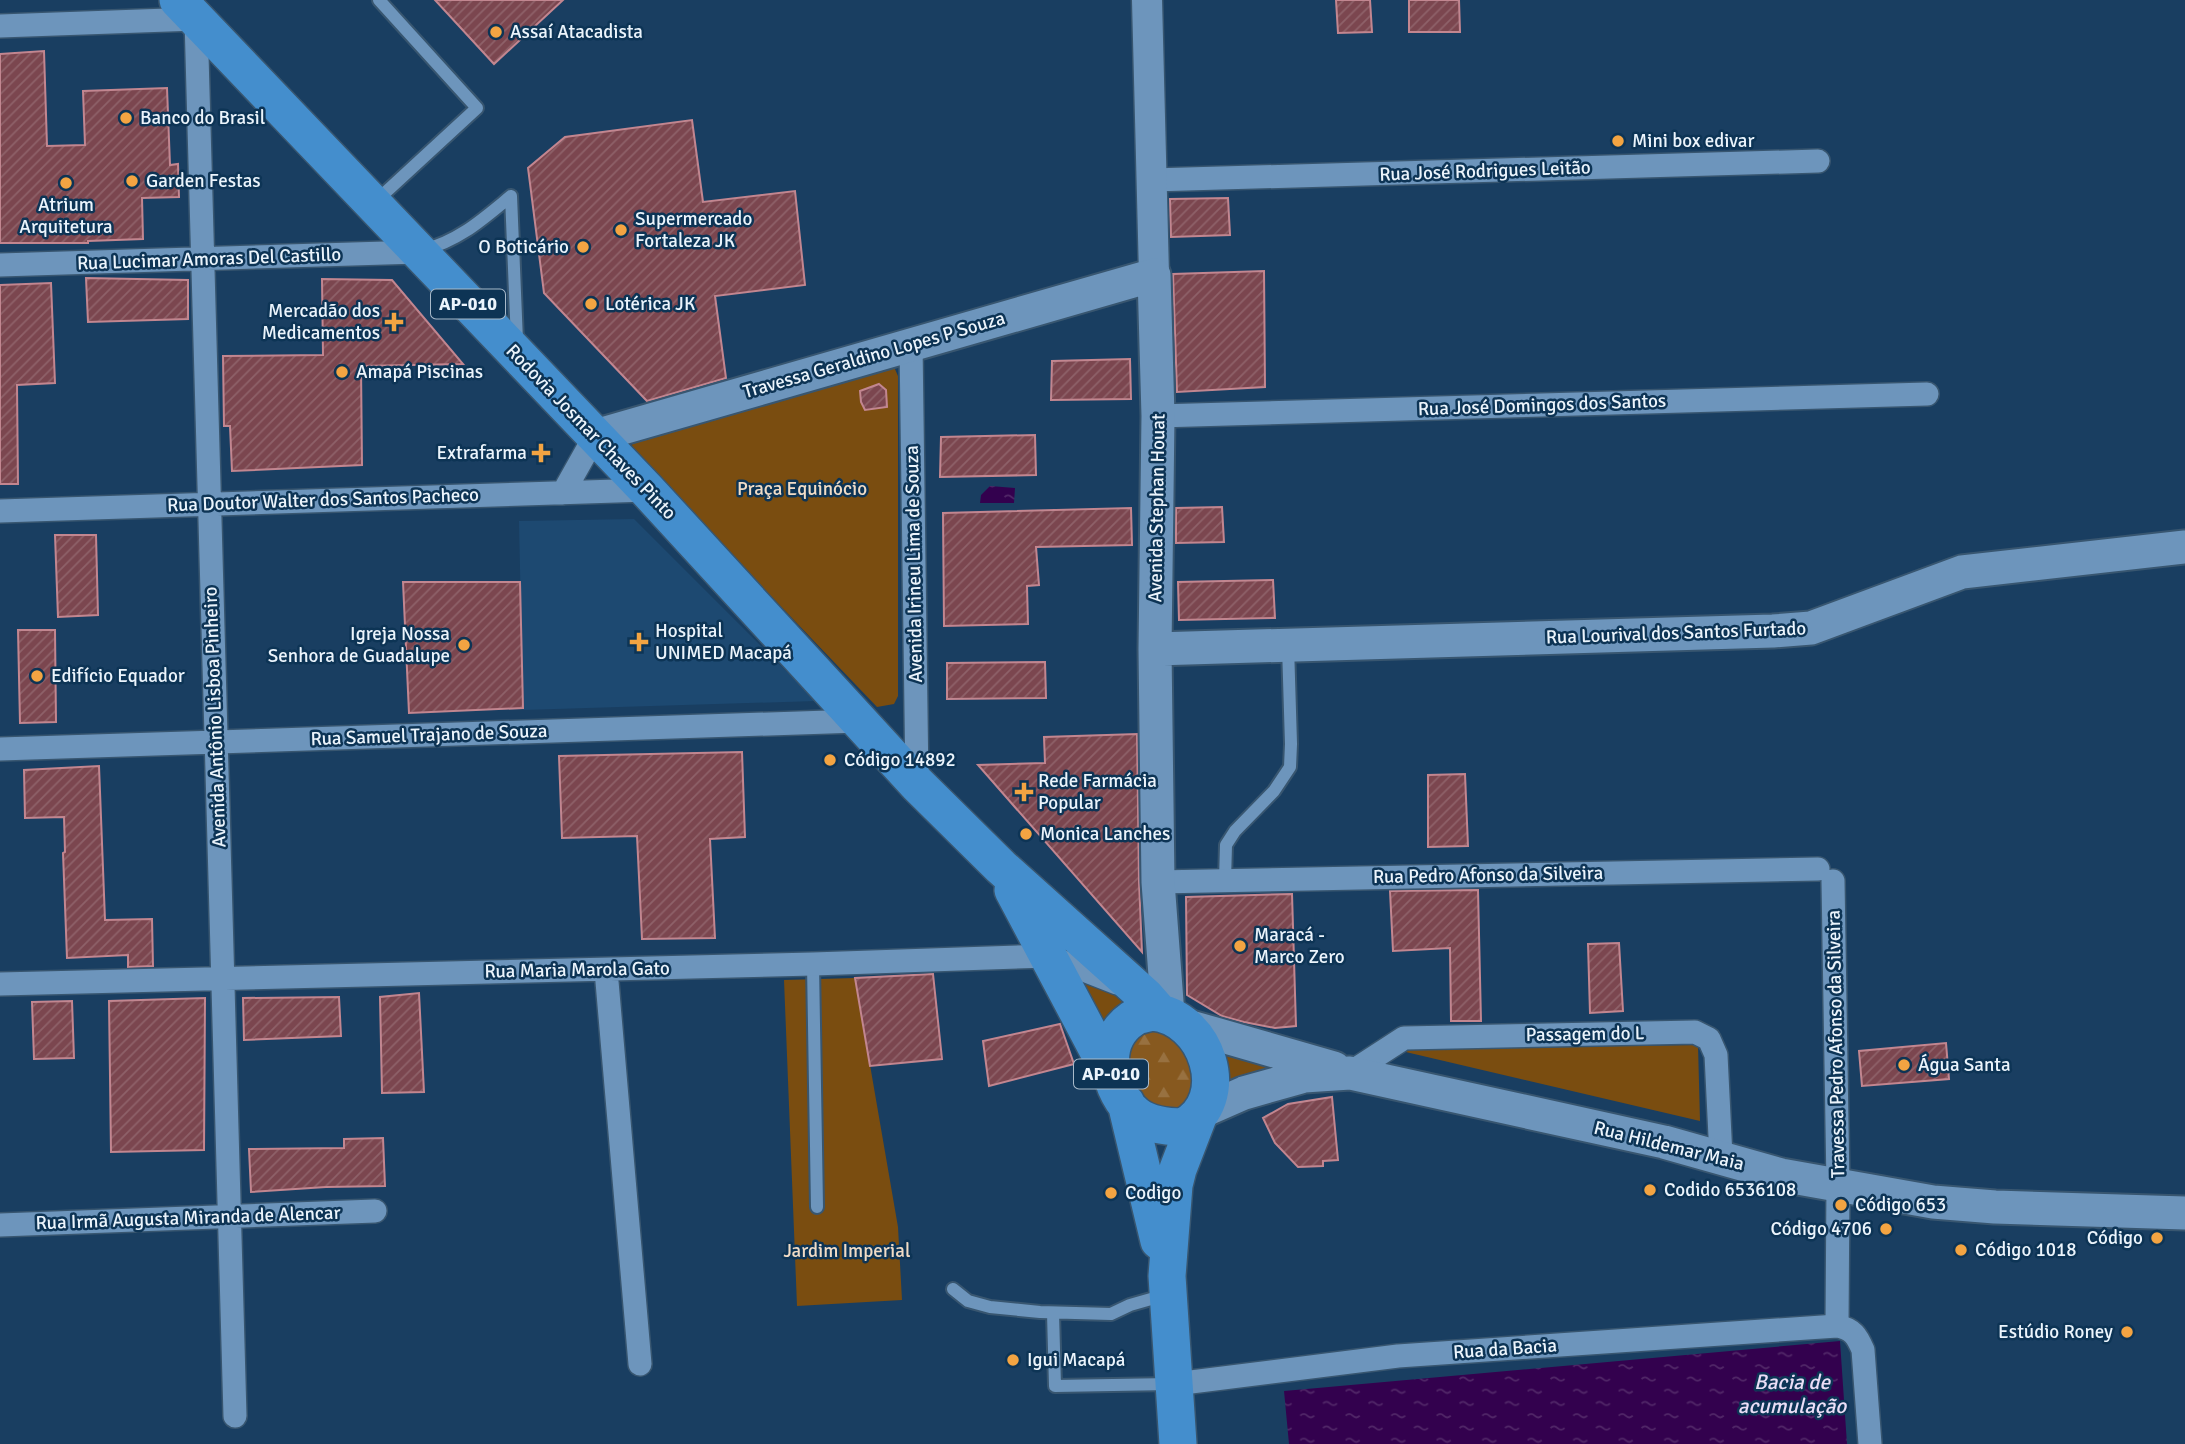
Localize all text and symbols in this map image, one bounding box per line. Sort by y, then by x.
place label: Assaí Atacadista [510,20,643,44]
marker: Assaí Atacadista [488,24,504,40]
place label: Banco do Brasil [140,106,265,130]
marker: Banco do Brasil [118,110,134,126]
place label: Mini box edivar [1632,129,1754,153]
marker: Mini box edivar [1610,133,1626,149]
street label: Rua José Rodrigues Leitão [1379,155,1591,187]
place label: Garden Festas [146,169,261,193]
marker: Garden Festas [124,173,140,189]
marker: Atrium Arquitetura [58,175,74,191]
place label: Atrium Arquitetura [19,193,113,239]
place label: Supermercado Fortaleza JK [635,207,752,253]
marker: Supermercado Fortaleza JK [613,222,629,238]
place label: O Boticário [478,235,569,259]
marker: O Boticário [575,239,591,255]
street label: Rua Lucimar Amoras Del Castillo [76,242,342,276]
road number: AP-010 [431,290,505,318]
place label: Lotérica JK [605,292,696,316]
marker: Lotérica JK [583,296,599,312]
place label: Mercadão dos Medicamentos [262,299,380,345]
street label: Travessa Geraldino Lopes P Souza [740,306,1008,404]
marker: Mercadão dos Medicamentos [386,314,402,330]
street label: Rodovia Josmar Chaves Pinto [501,339,681,525]
place label: Amapá Piscinas [356,360,483,384]
marker: Amapá Piscinas [334,364,350,380]
street label: Rua José Domingos dos Santos [1417,389,1667,421]
street label: Avenida Stephan Houat [1143,413,1171,603]
place label: Extrafarma [437,441,527,465]
marker: Extrafarma [533,445,549,461]
street label: Avenida Irineu Lima de Souza [900,445,928,683]
park label: Praça Equinócio [737,477,867,501]
street label: Rua Doutor Walter dos Santos Pacheco [167,483,480,517]
street label: Avenida Antônio Lisboa Pinheiro [198,586,232,848]
street label: Rua Lourival dos Santos Furtado [1545,616,1807,650]
place label: Hospital UNIMED Macapá [655,619,792,665]
place label: Igreja Nossa Senhora de Guadalupe [268,622,450,668]
marker: Hospital UNIMED Macapá [629,632,649,652]
marker: Igreja Nossa Senhora de Guadalupe [456,637,472,653]
place label: Edifício Equador [51,664,185,688]
marker: Edifício Equador [29,668,45,684]
street label: Rua Samuel Trajano de Souza [310,719,548,751]
place label: Código 14892 [844,748,956,772]
marker: Código 14892 [822,752,838,768]
place label: Rede Farmácia Popular [1038,769,1157,815]
marker: Rede Farmácia Popular [1016,784,1032,800]
place label: Monica Lanches [1040,822,1170,846]
marker: Monica Lanches [1018,826,1034,842]
street label: Rua Pedro Afonso da Silveira [1373,861,1603,889]
street label: Travessa Pedro Afonso da Silveira [1822,910,1850,1178]
place label: Maracá - Marco Zero [1254,923,1345,969]
marker: Maracá - Marco Zero [1232,938,1248,954]
street label: Rua Maria Marola Gato [484,956,670,984]
street label: Passagem do L [1525,1021,1645,1047]
place label: Água Santa [1918,1053,2011,1077]
marker: Água Santa [1896,1057,1912,1073]
road number: AP-010 [1074,1059,1148,1088]
street label: Rua Hildemar Maia [1591,1116,1747,1176]
place label: Codido 6536108 [1664,1178,1796,1202]
place label: Codigo [1125,1181,1181,1205]
marker: Codido 6536108 [1642,1182,1658,1198]
marker: Codigo [1103,1185,1119,1201]
place label: Código 653 [1855,1193,1946,1217]
marker: Código 653 [1833,1197,1849,1213]
street label: Rua Irmã Augusta Miranda de Alencar [35,1201,341,1235]
place label: Código 4706 [1771,1217,1872,1241]
marker: Código 4706 [1878,1221,1894,1237]
place label: Código [2087,1226,2143,1250]
marker: Código [2149,1230,2165,1246]
place label: Código 1018 [1975,1238,2077,1262]
park label: Jardim Imperial [784,1239,910,1263]
marker: Código 1018 [1953,1242,1969,1258]
place label: Estúdio Roney [1998,1320,2113,1344]
marker: Estúdio Roney [2119,1324,2135,1340]
street label: Rua da Bacia [1452,1333,1558,1365]
place label: Igui Macapá [1027,1348,1125,1372]
marker: Igui Macapá [1005,1352,1021,1368]
water label: Bacia de acumulação [1738,1369,1847,1419]

